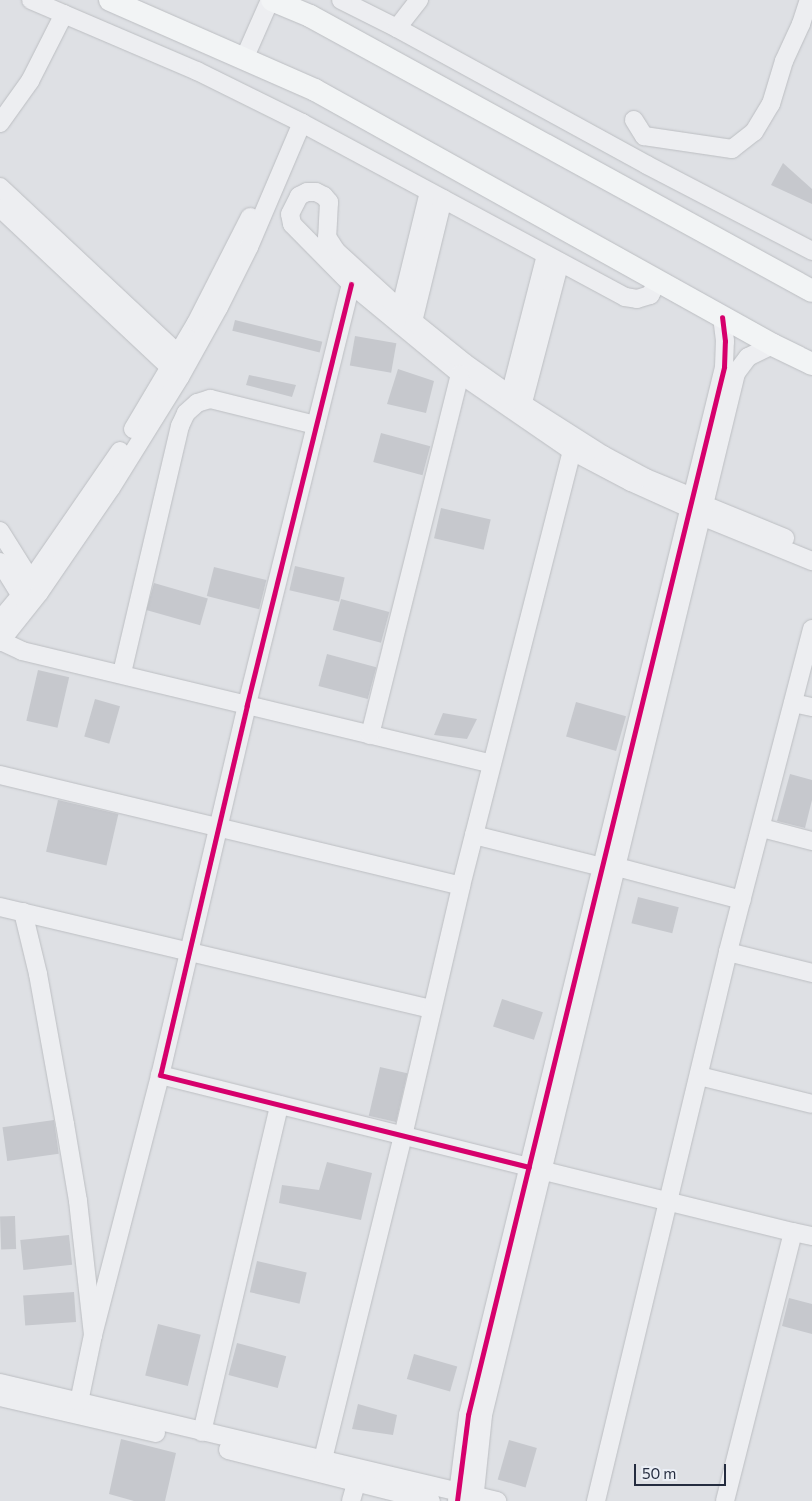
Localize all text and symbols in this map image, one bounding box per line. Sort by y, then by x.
scale bar [637,1454,730,1486]
text: 50 m [642,1464,676,1482]

